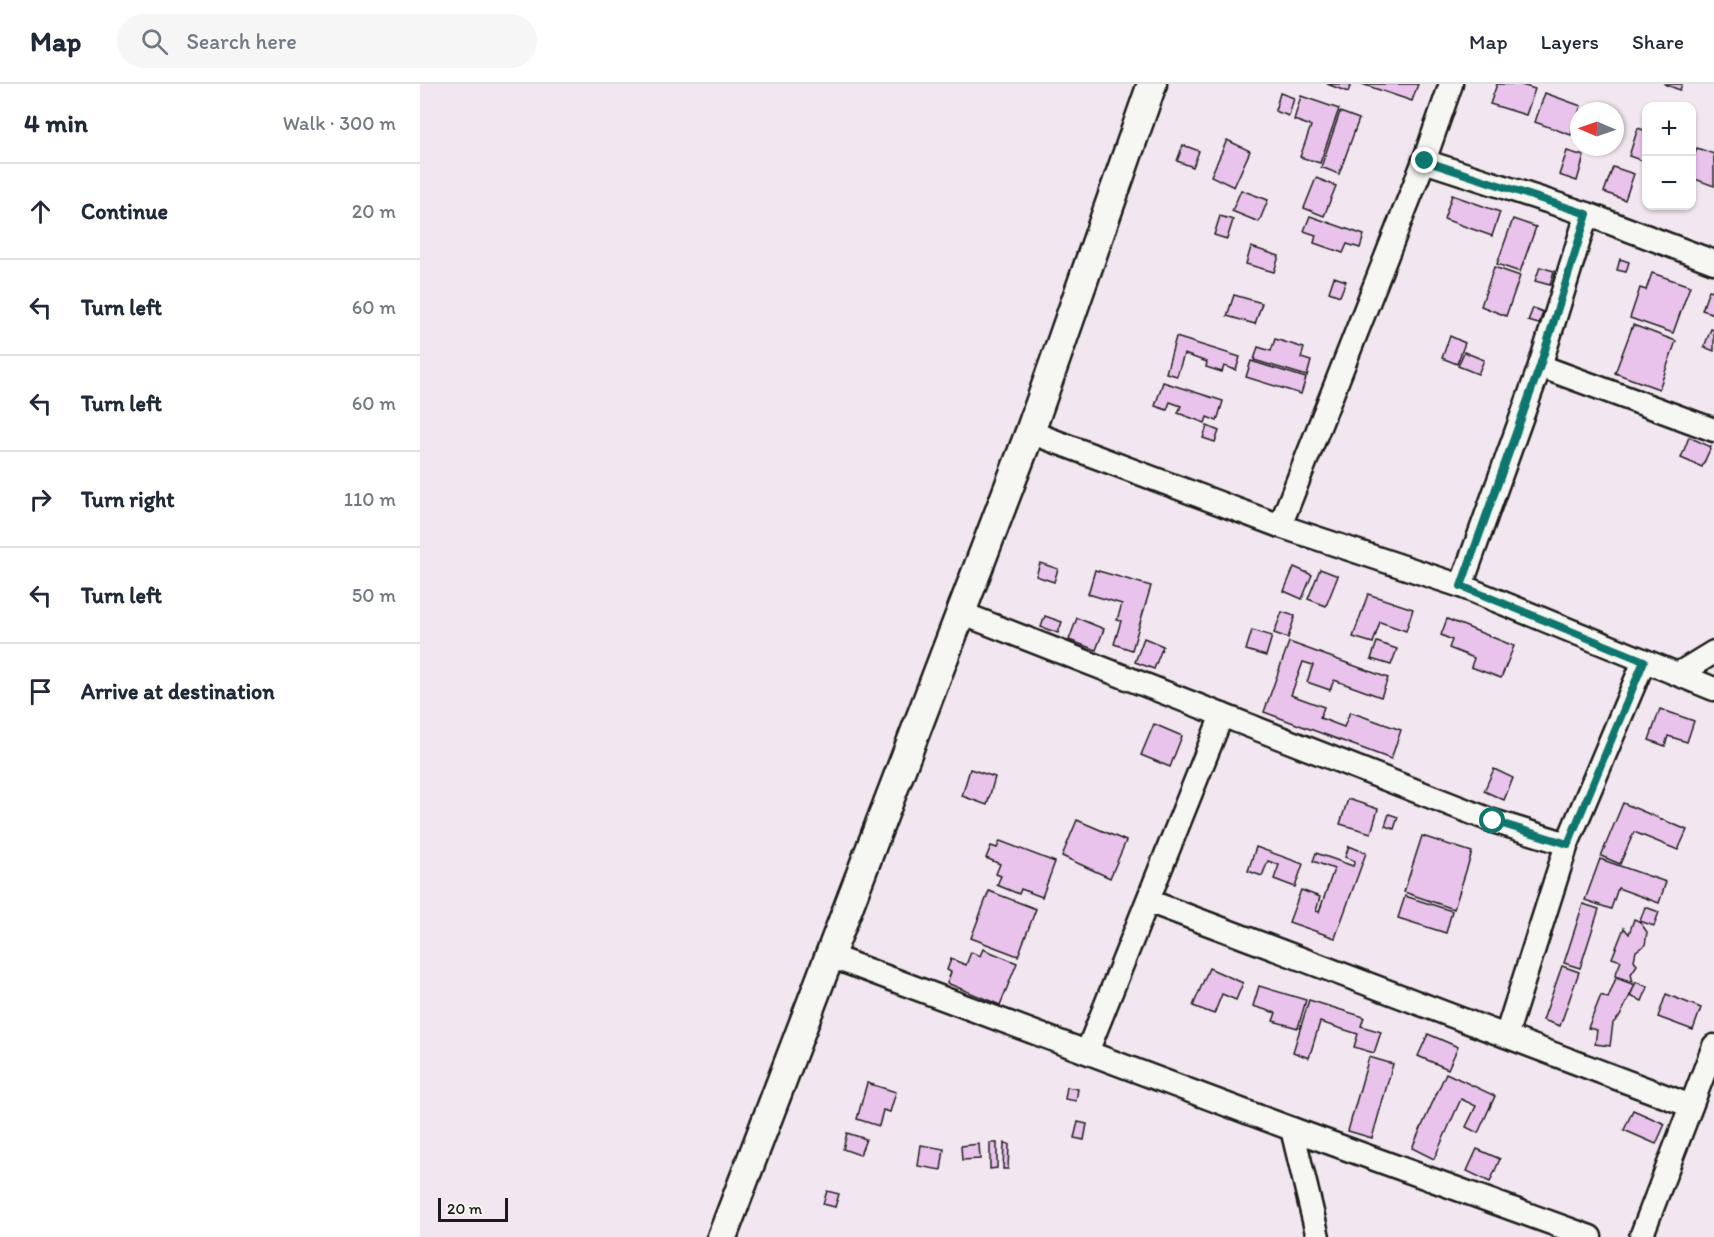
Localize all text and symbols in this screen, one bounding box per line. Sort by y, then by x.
search box [117,14,537,68]
text: Map [30,24,81,58]
icon: search [138,25,171,58]
text: Search here [186,28,297,55]
text: Map [1469,29,1508,54]
text: Layers [1541,29,1599,54]
text: Share [1632,29,1684,54]
north arrow [1570,102,1624,156]
map controls [1642,102,1696,210]
button: + [1642,102,1696,156]
text: 4 min [24,107,88,139]
text: Walk · 300 m [283,111,396,135]
route end [1411,147,1437,173]
button: − [1642,156,1696,210]
icon: ahead [24,195,57,228]
text: Continue [81,198,168,225]
text: 20 m [352,199,396,223]
icon: left [24,291,57,324]
text: Turn left [81,294,162,321]
text: 60 m [352,295,396,319]
icon: left [24,387,57,420]
text: Turn left [81,390,162,417]
text: 60 m [352,391,396,415]
icon: right [24,483,57,516]
text: Turn right [81,486,175,513]
text: 110 m [344,487,396,511]
icon: left [24,579,57,612]
text: Turn left [81,582,162,609]
text: 50 m [352,583,396,607]
icon: arrive [24,675,57,708]
text: Arrive at destination [81,678,275,705]
route start [1479,807,1505,833]
scale bar [438,1195,508,1222]
text: 20 m [447,1199,482,1218]

